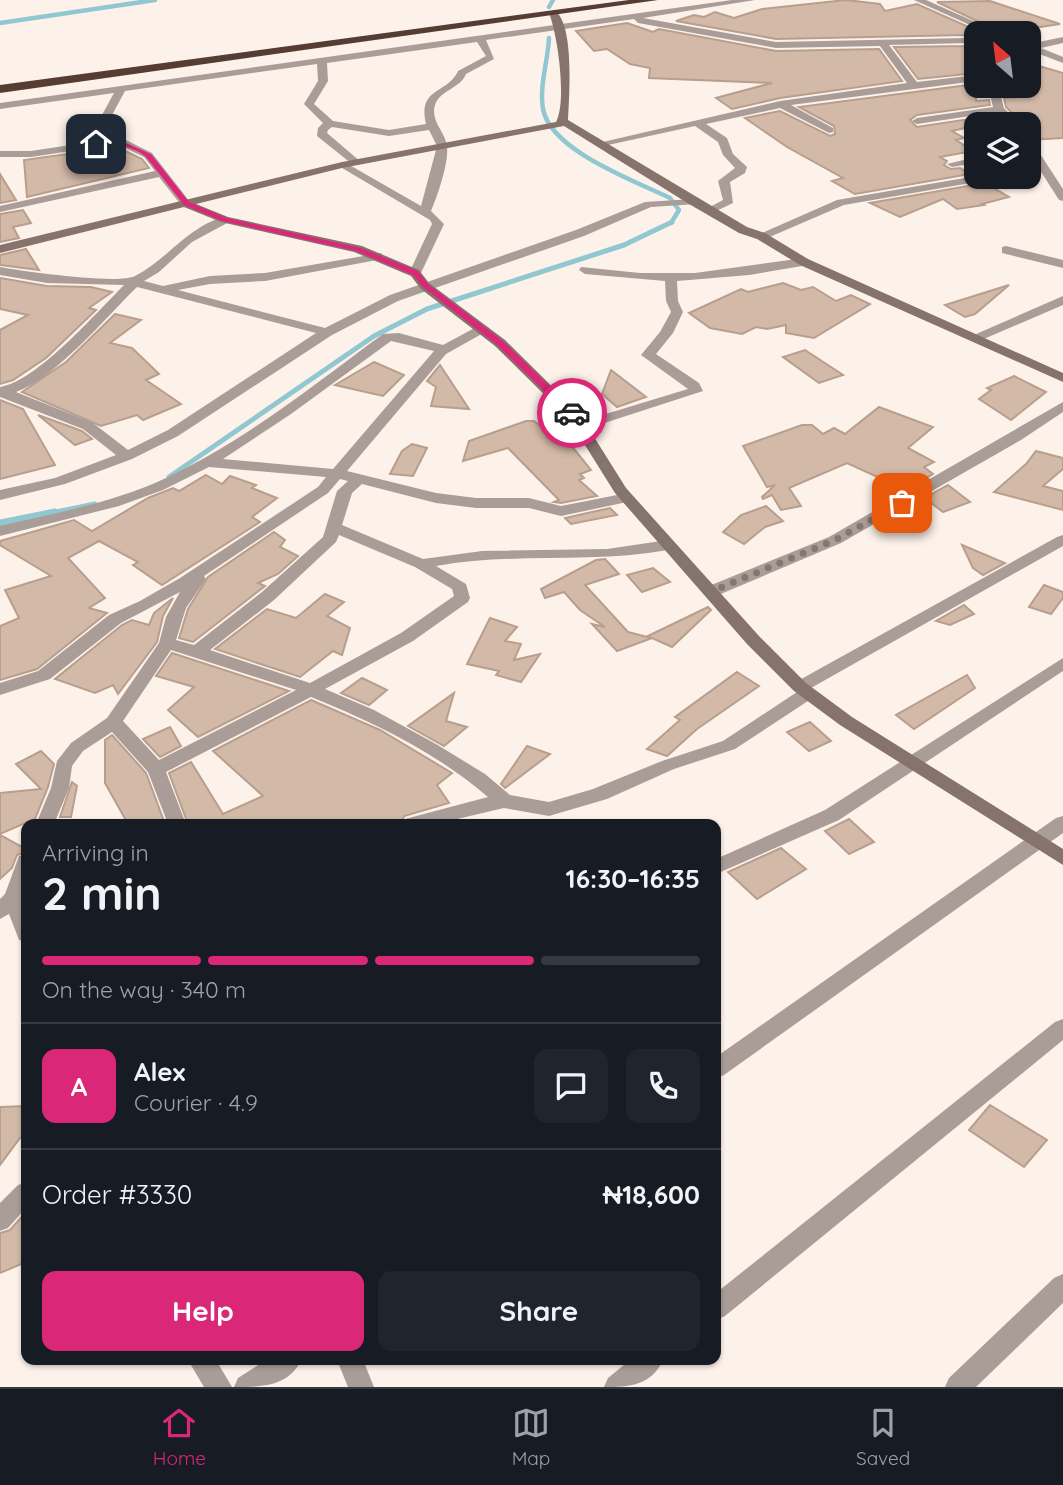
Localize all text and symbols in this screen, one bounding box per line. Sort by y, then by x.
north arrow [964,21,1041,98]
map controls [964,21,1041,189]
button: layers [964,112,1041,189]
pin [66,114,126,174]
icon: home [77,125,115,163]
courier [537,378,607,448]
icon: car [553,394,591,432]
pin [872,473,932,533]
icon: bag [883,484,921,522]
text: Arriving in [42,838,149,867]
text: 16:30–16:35 [566,862,700,895]
text: 2 min [42,864,162,922]
text: On the way · 340 m [42,975,246,1004]
button: chat [534,1049,608,1123]
button: phone [626,1049,700,1123]
text: Alex [134,1055,185,1088]
text: A [71,1070,87,1103]
text: Courier · 4.9 [134,1088,258,1117]
text: Order #3330 [42,1178,192,1211]
text: ₦18,600 [603,1178,700,1211]
button: Help [42,1271,364,1351]
button: Share [378,1271,700,1351]
tab: Home [153,1404,206,1470]
tab: Map [512,1404,550,1470]
tab: Saved [856,1404,910,1470]

